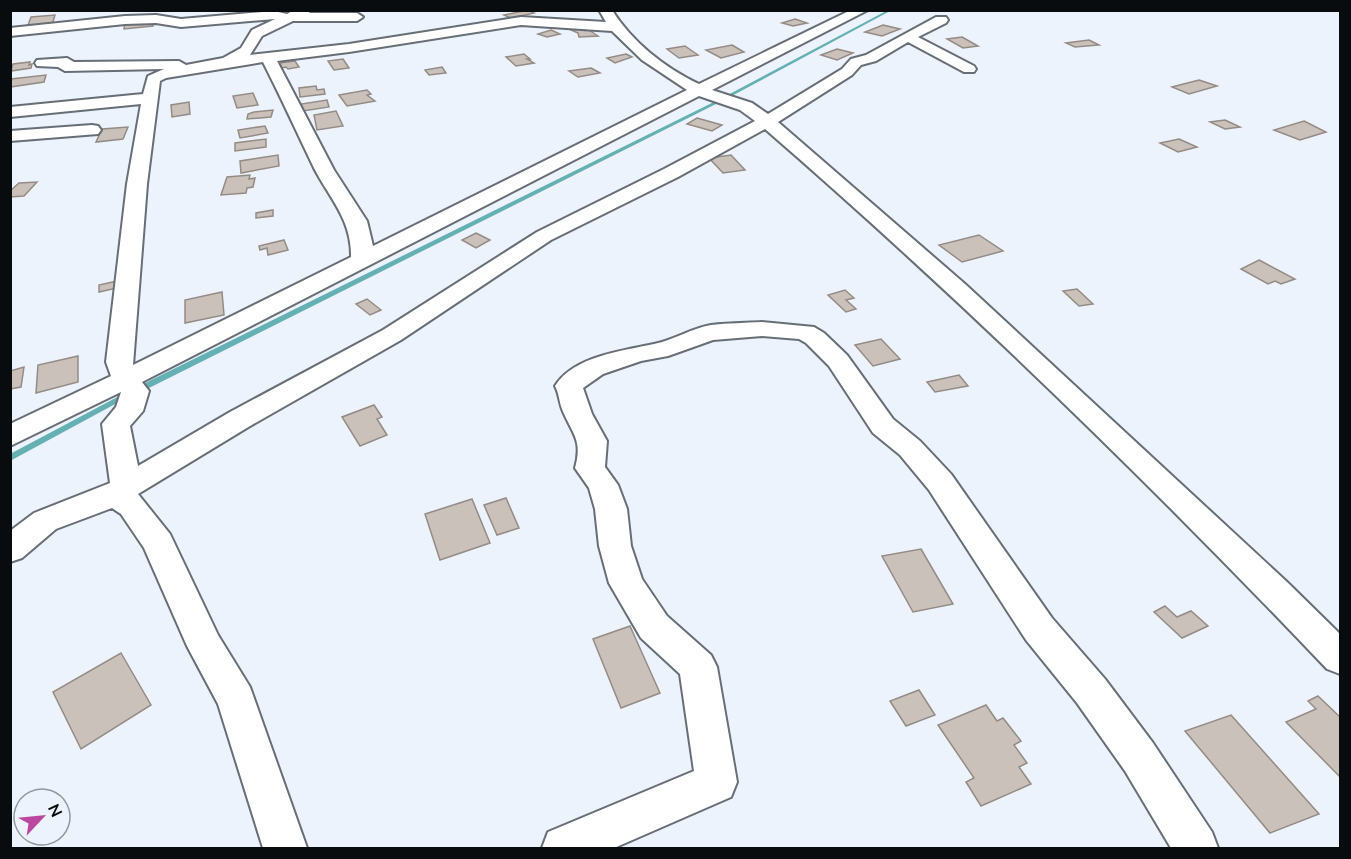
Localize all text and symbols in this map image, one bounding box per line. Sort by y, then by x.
north arrow [12,787,72,847]
text: N [44,801,67,820]

